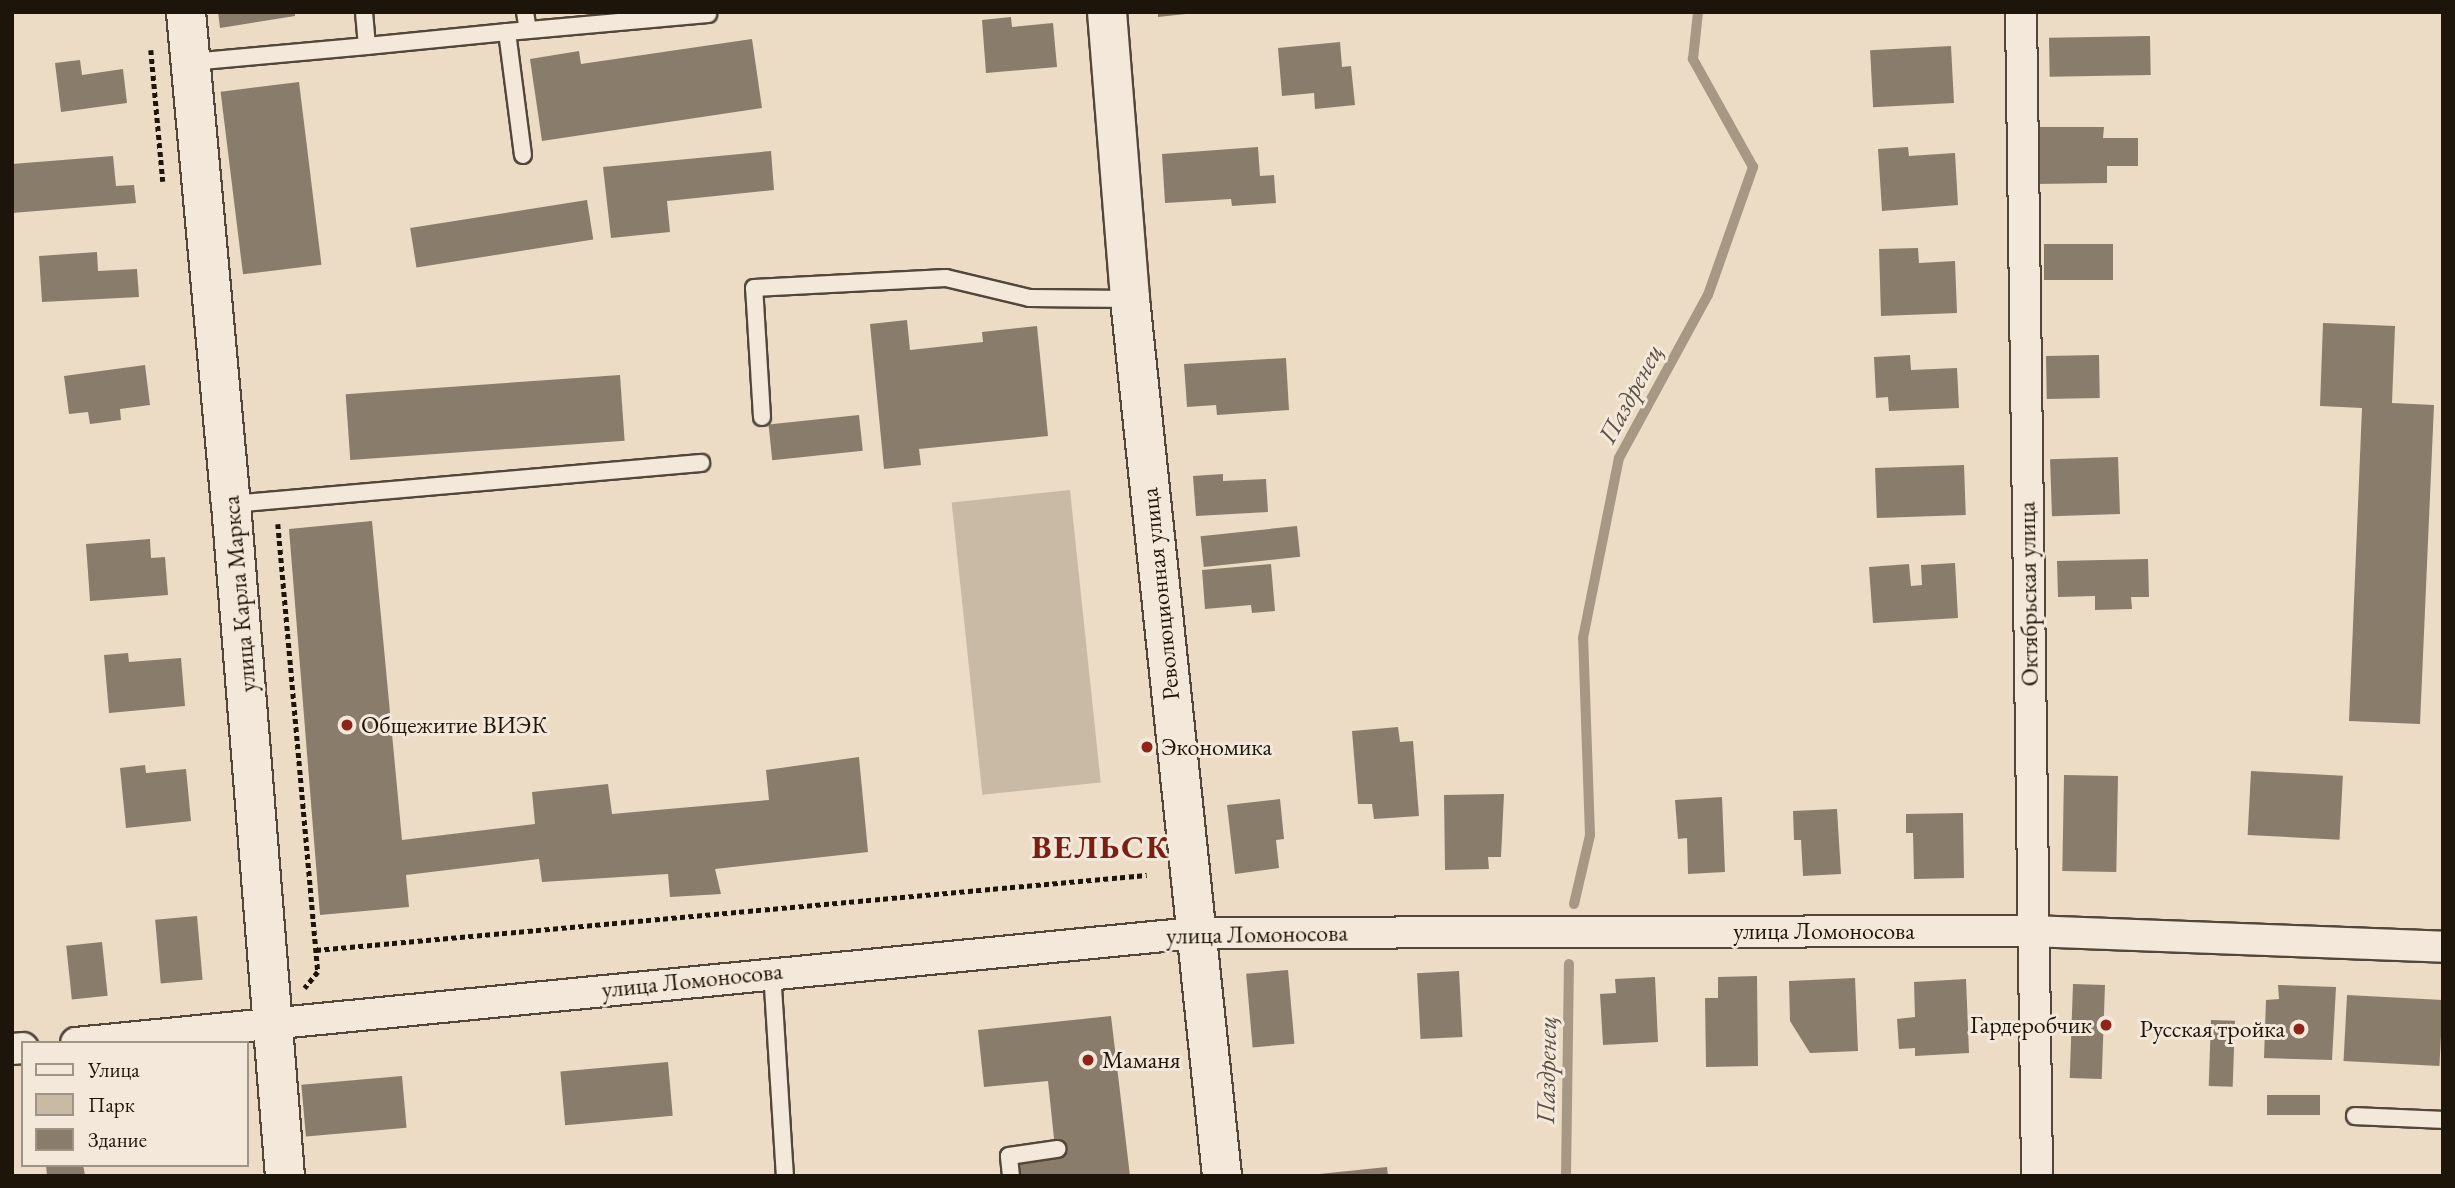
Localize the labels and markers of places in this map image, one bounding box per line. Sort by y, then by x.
place label: Общежитие ВИЭК [361,711,547,739]
marker: Общежитие ВИЭК [339,717,355,733]
place label: Экономика [1161,733,1272,761]
marker: Экономика [1139,739,1155,755]
place label: Гардеробчик [1970,1011,2092,1039]
place label: Русская тройка [2139,1015,2285,1043]
marker: Гардеробчик [2098,1017,2114,1033]
marker: Русская тройка [2291,1021,2307,1037]
place label: Маманя [1102,1046,1181,1074]
marker: Маманя [1080,1052,1096,1068]

